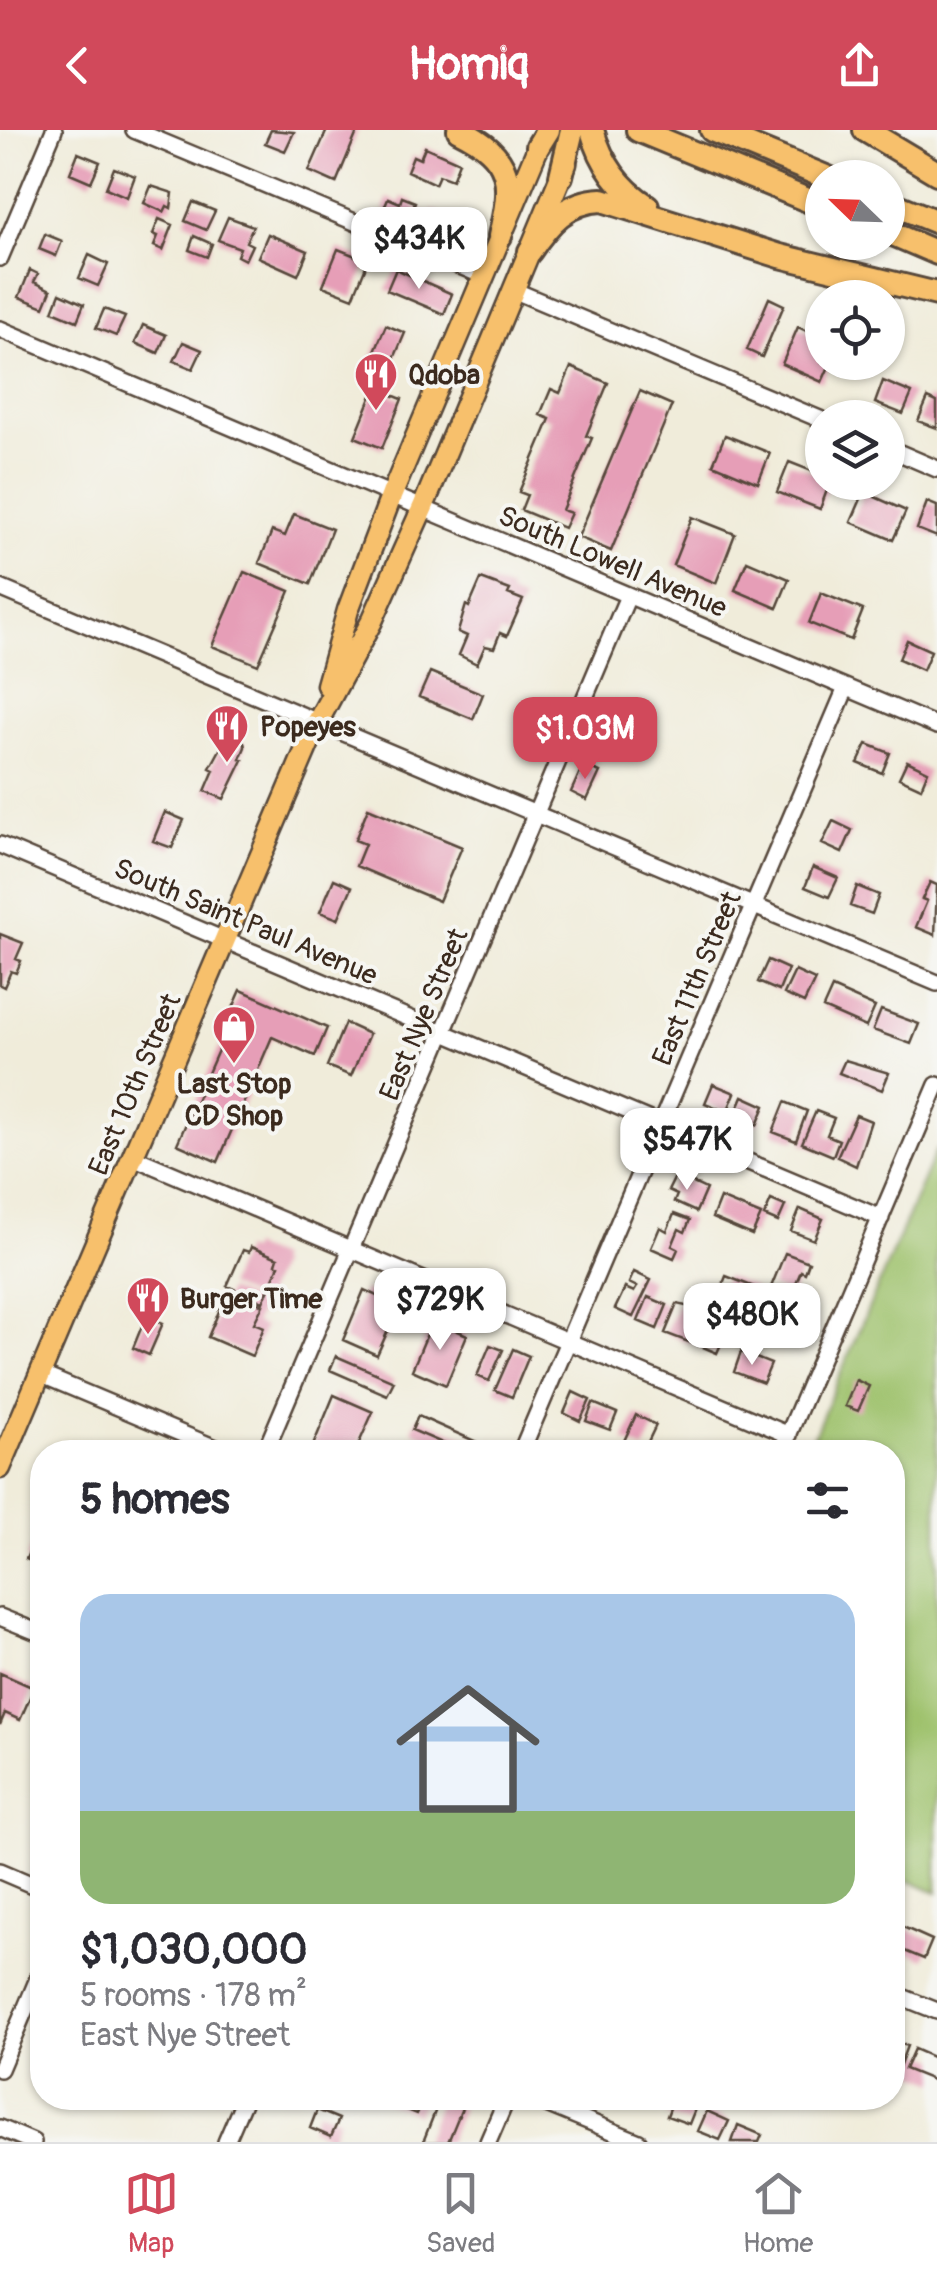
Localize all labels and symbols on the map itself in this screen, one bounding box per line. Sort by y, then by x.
north arrow [805,160,905,260]
pin: $434K [349,207,489,292]
restaurant icon: Qdoba [353,351,399,412]
place label: Qdoba [408,358,480,393]
street label: South Lowell Avenue [493,498,732,626]
pin: $1.03M [504,697,666,782]
restaurant icon: Popeyes [204,703,250,764]
place label: Popeyes [260,710,356,745]
street label: South Saint Paul Avenue [109,851,382,994]
street label: East 11th Street [645,886,750,1071]
street label: East Nye Street [372,922,477,1106]
street label: East 10th Street [81,988,190,1181]
shop icon: Last Stop CD Shop [211,1004,257,1065]
place label: Last Stop CD Shop [177,1067,291,1134]
pin: $547K [617,1108,757,1193]
pin: $729K [370,1268,510,1353]
restaurant icon: Burger Time [125,1275,171,1336]
place label: Burger Time [180,1282,324,1317]
pin: $480K [682,1283,822,1368]

